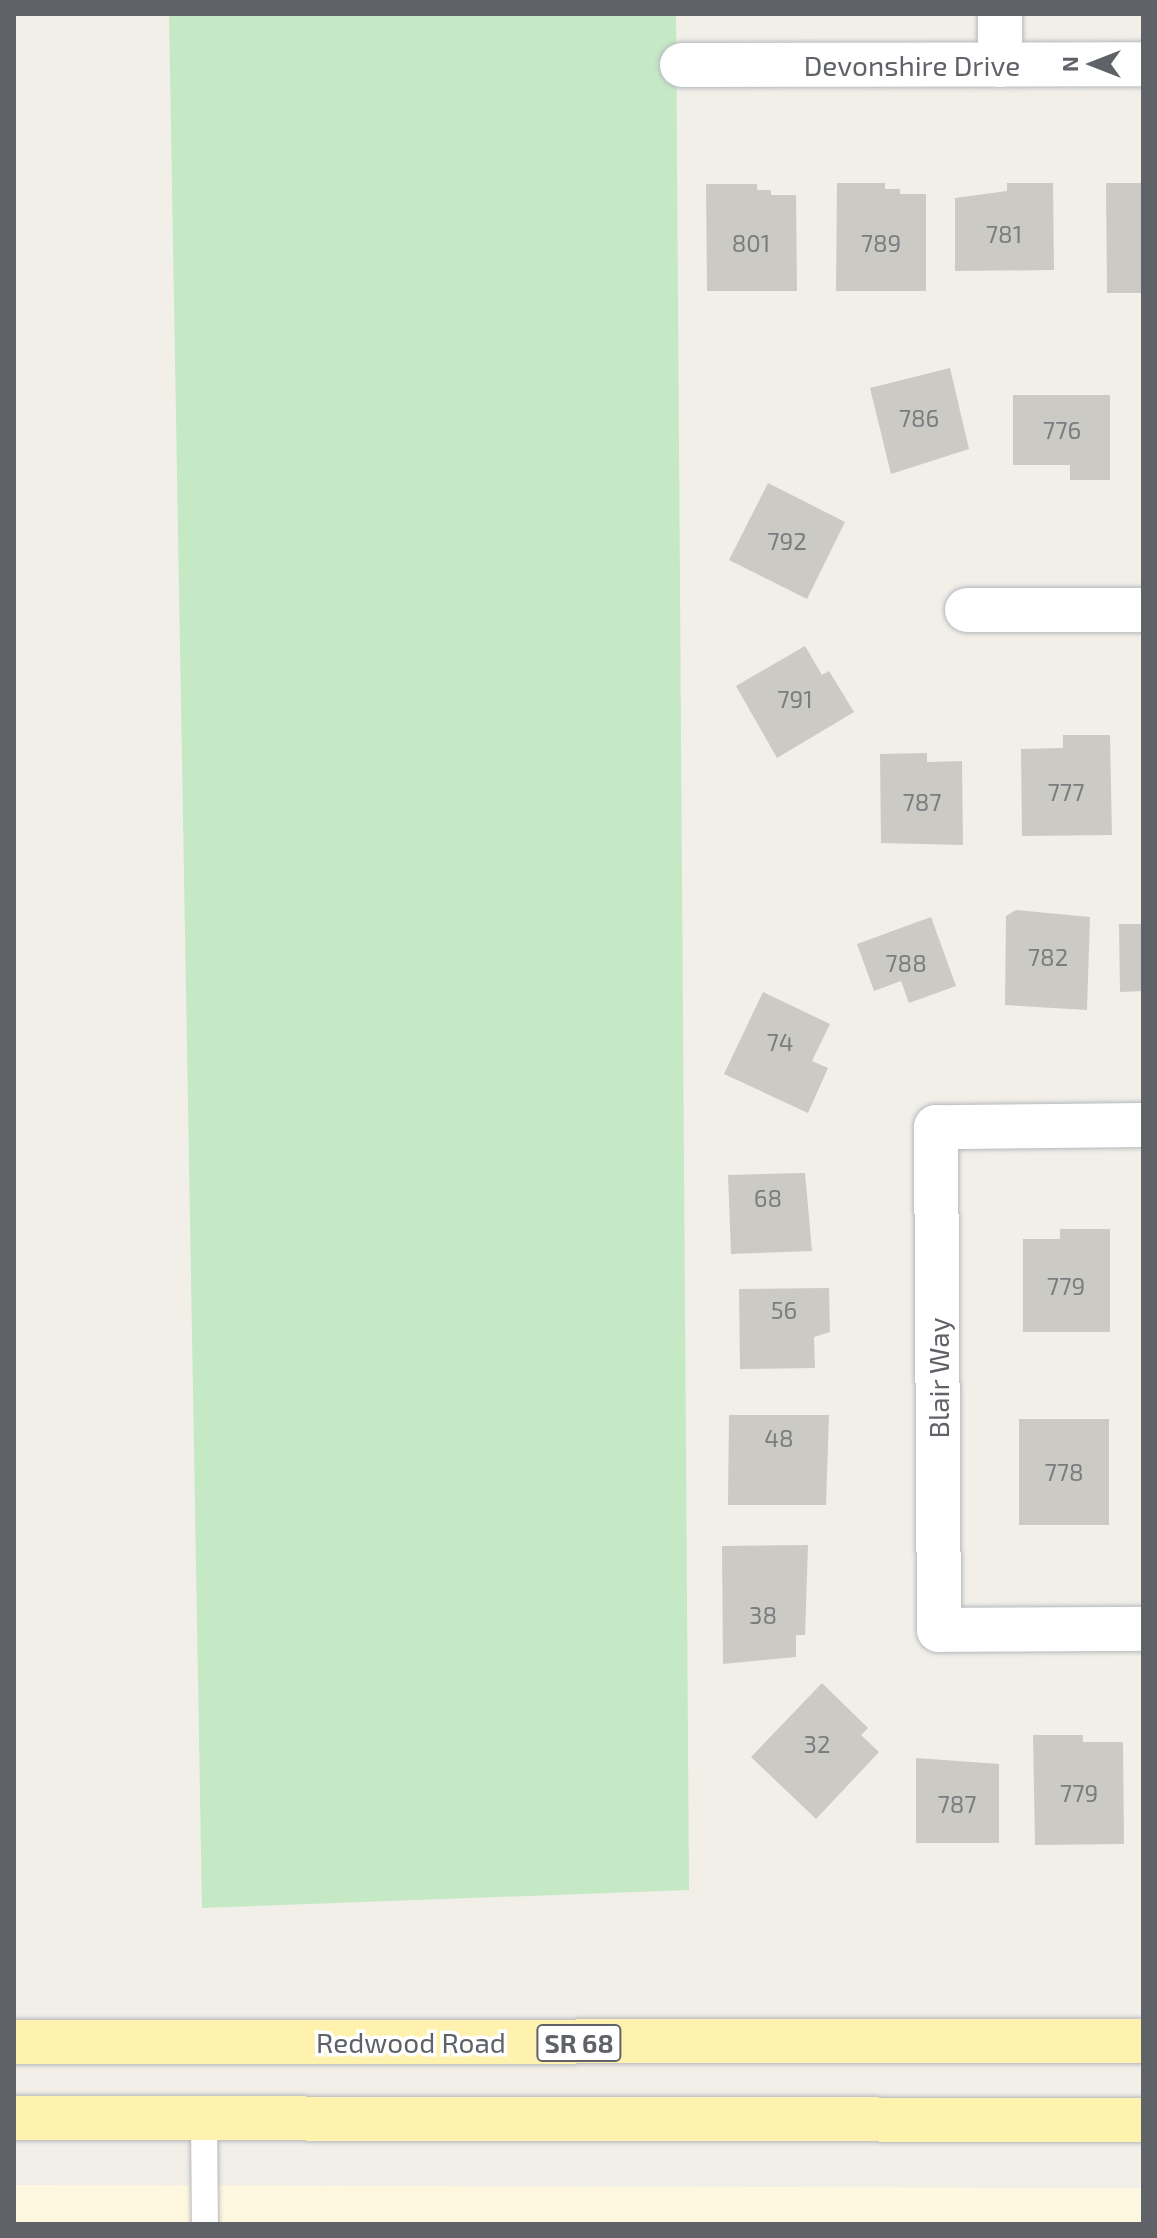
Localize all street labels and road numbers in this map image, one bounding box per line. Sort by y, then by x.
street label: Devonshire Drive [804,48,1020,82]
street label: Blair Way [921,1317,955,1439]
road number: SR 68 [535,2021,623,2065]
street label: Redwood Road [316,2025,506,2059]

